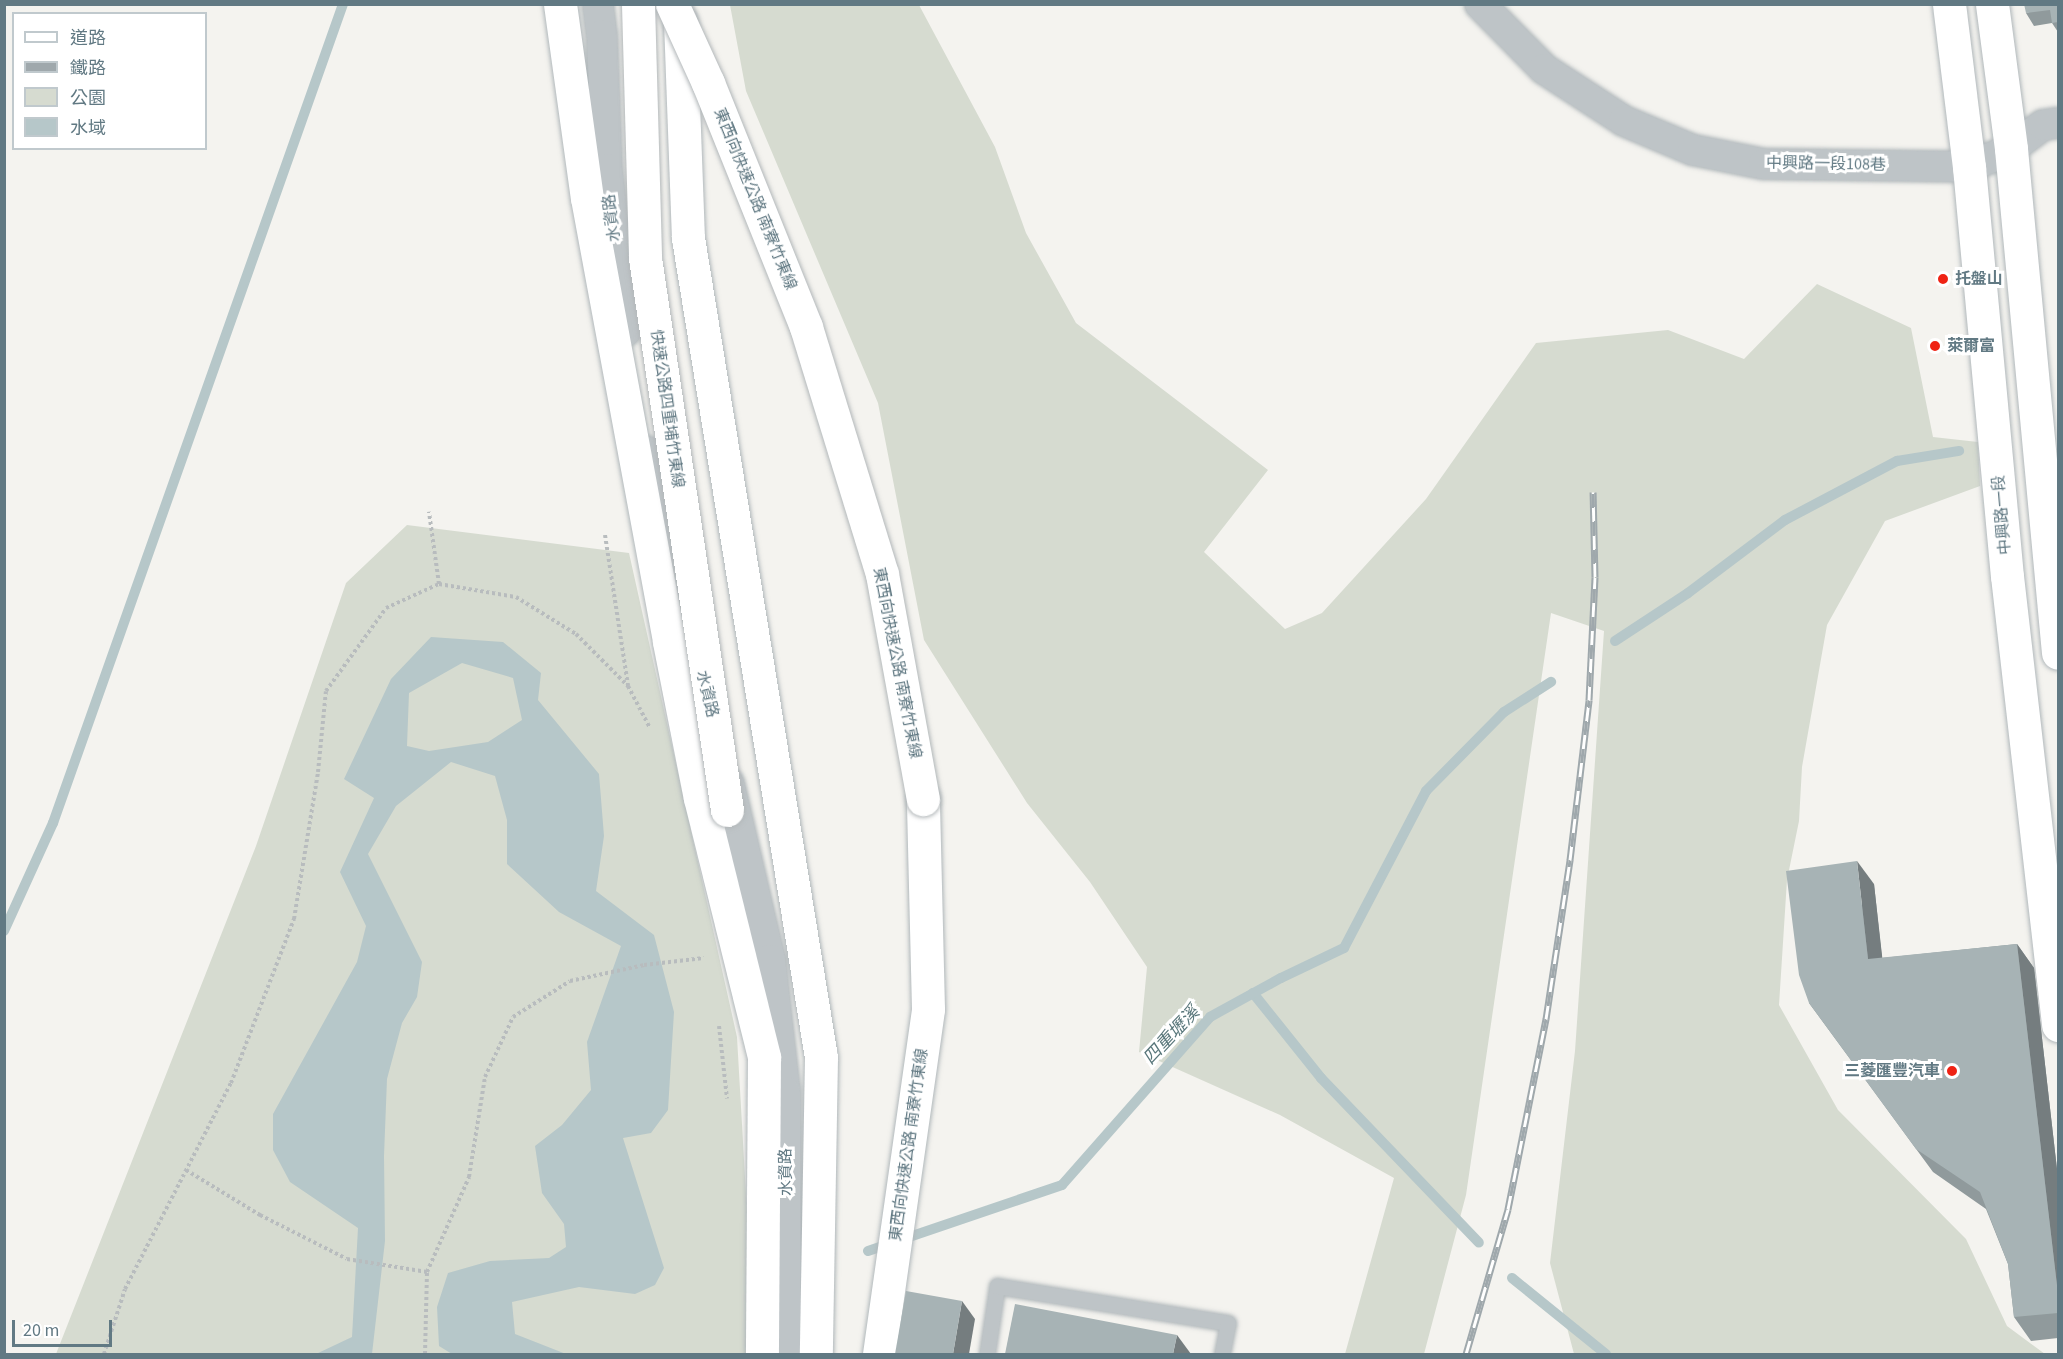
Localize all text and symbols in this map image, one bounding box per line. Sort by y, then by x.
legend [12,12,207,150]
text: 道路 [70,26,106,51]
text: 鐵路 [70,56,106,81]
text: 公園 [70,86,106,111]
street label: 東西向快速公路 南寮竹東線 [710,105,800,293]
text: 水域 [70,116,106,141]
street label: 中興路一段108巷 [1766,153,1886,175]
street label: 水資路 [600,193,624,243]
place label: 托盤山 [1955,269,2003,289]
marker: 托盤山 [1936,272,1950,286]
street label: 快速公路四重埔竹東線 [646,328,688,490]
place label: 萊爾富 [1947,336,1995,356]
marker: 萊爾富 [1928,339,1942,353]
street label: 中興路一段 [1989,474,2015,556]
street label: 東西向快速公路 南寮竹東線 [869,565,925,761]
street label: 水資路 [692,668,722,720]
water label: 四重壢溪 [1140,1002,1204,1070]
street label: 東西向快速公路 南寮竹東線 [886,1047,932,1243]
place label: 三菱匯豐汽車 [1844,1061,1940,1081]
marker: 三菱匯豐汽車 [1945,1064,1959,1078]
street label: 水資路 [776,1148,796,1196]
scale bar [15,1308,116,1346]
text: 20 m [23,1318,59,1343]

